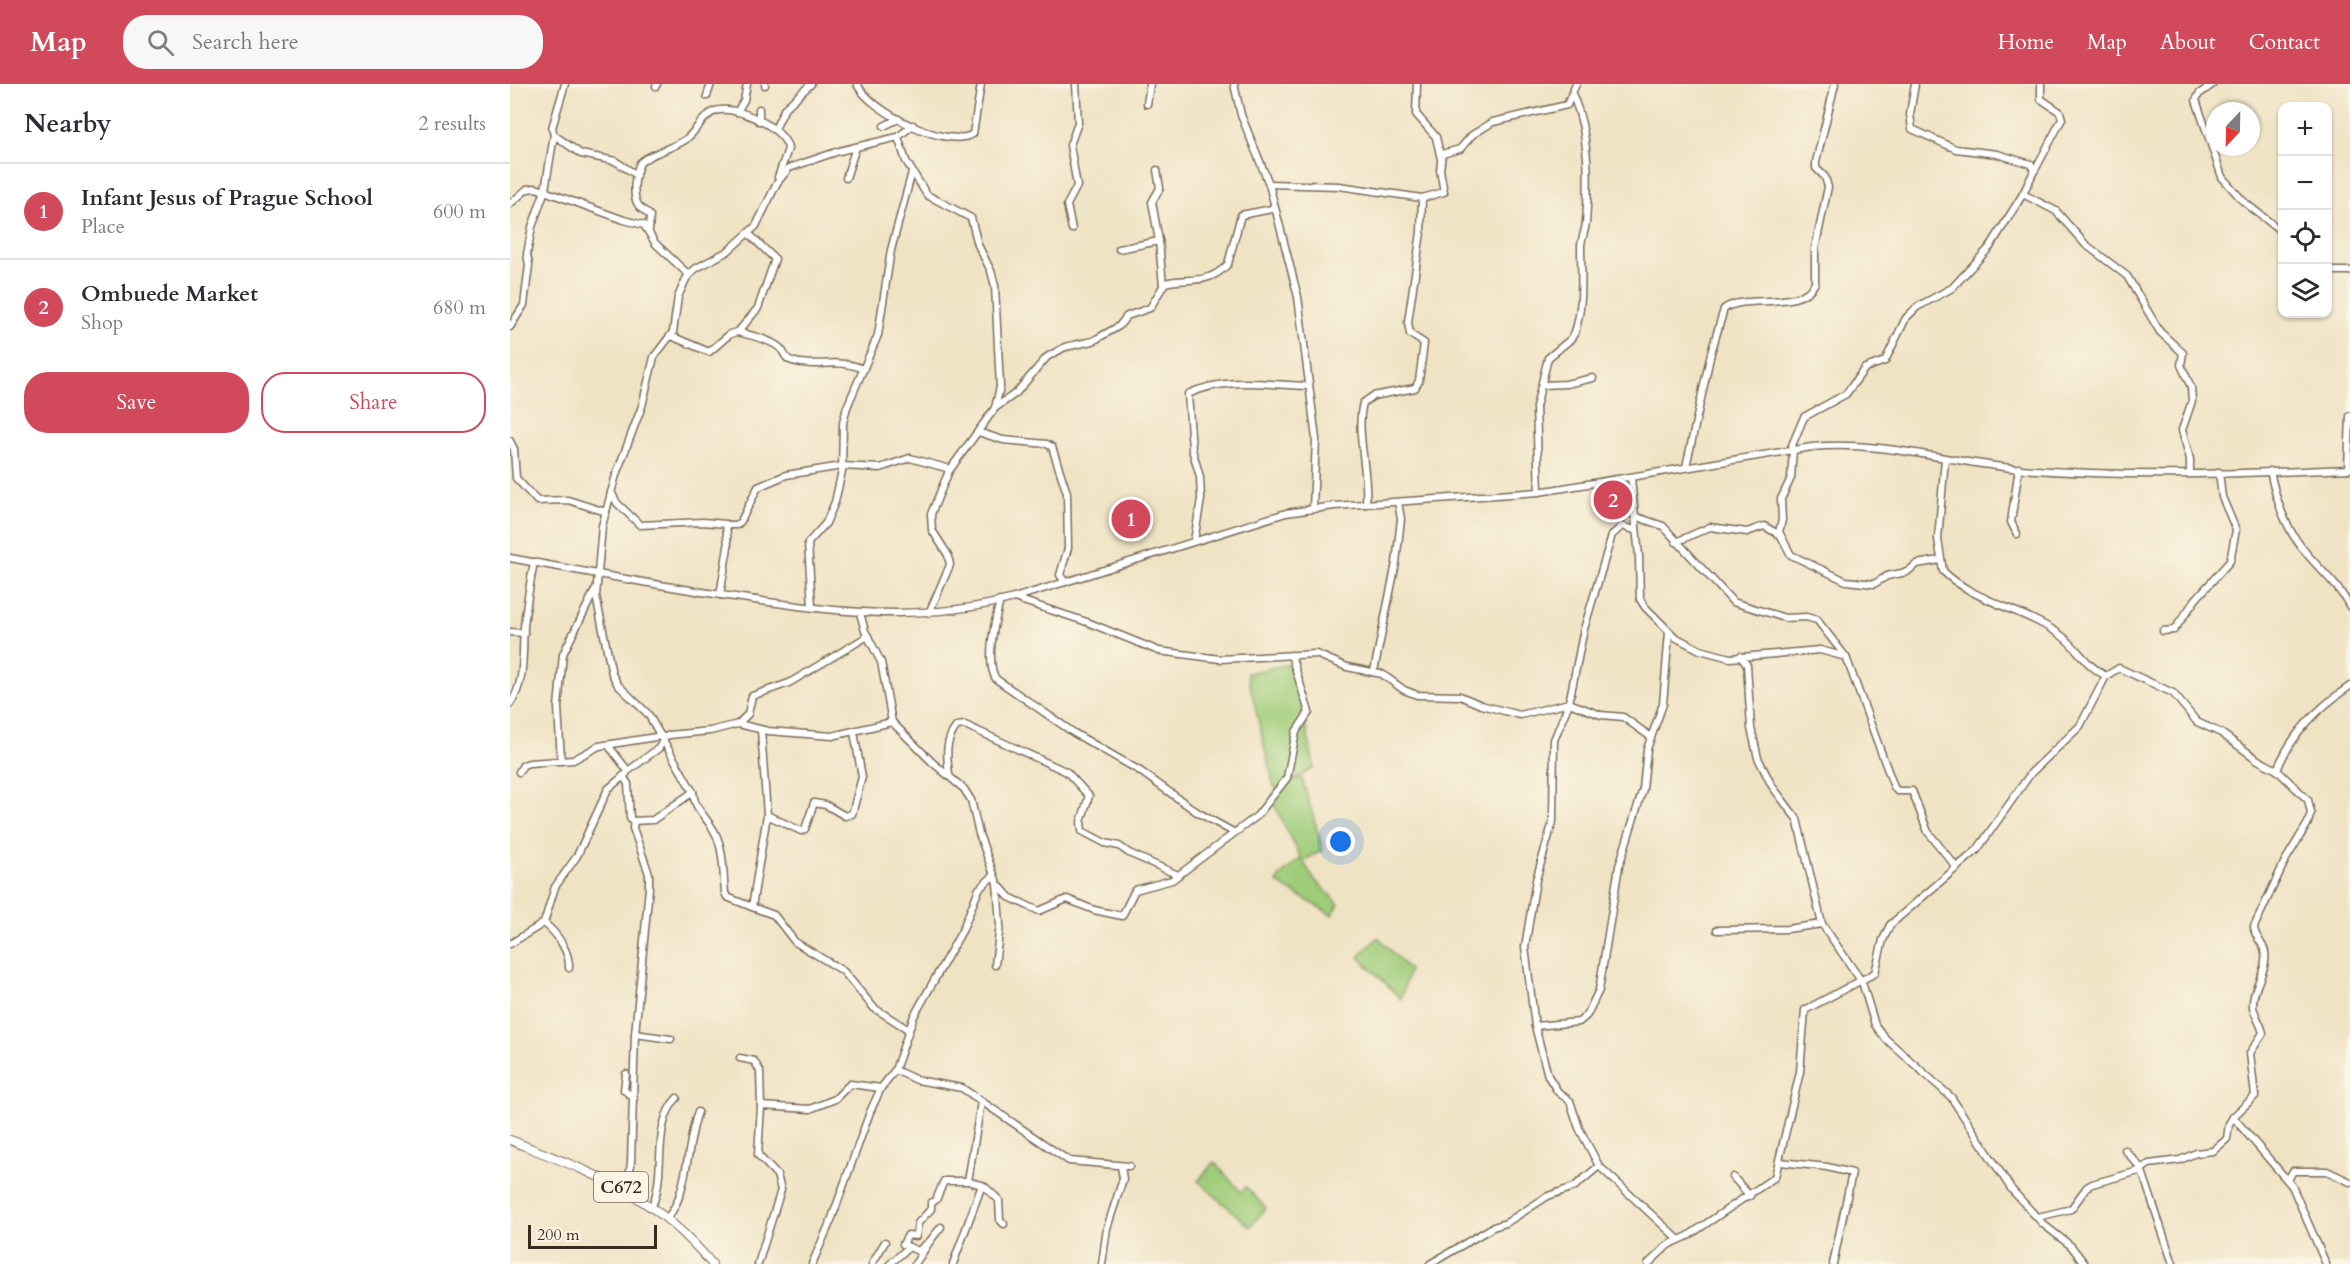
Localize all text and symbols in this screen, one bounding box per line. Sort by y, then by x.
search box [123,15,543,69]
text: Map [30,23,87,61]
icon: search [144,26,177,59]
text: Search here [192,27,299,57]
text: Home [1998,28,2054,57]
text: Map [2087,28,2127,57]
text: About [2160,28,2216,57]
text: Contact [2249,28,2320,57]
north arrow [2206,102,2260,156]
map controls [2278,102,2332,318]
button: + [2278,102,2332,156]
text: Nearby [24,106,112,141]
text: 2 results [418,110,486,137]
button: − [2278,156,2332,210]
text: Infant Jesus of Prague School [81,183,373,213]
text: 1 [38,198,49,225]
text: 600 m [433,198,486,225]
button: locate [2278,210,2332,264]
text: Place [81,213,125,240]
button: layers [2278,264,2332,318]
text: Ombuede Market [81,279,258,309]
text: 2 [38,294,49,321]
text: 680 m [433,294,486,321]
text: Shop [81,309,123,336]
button: Save [24,372,249,433]
button: Share [261,372,486,433]
pin: 2 [1594,478,1632,522]
pin: 1 [1112,496,1150,542]
your location [1326,827,1355,856]
road number: C672 [594,1172,648,1202]
scale bar [528,1222,657,1250]
text: 200 m [537,1224,579,1246]

